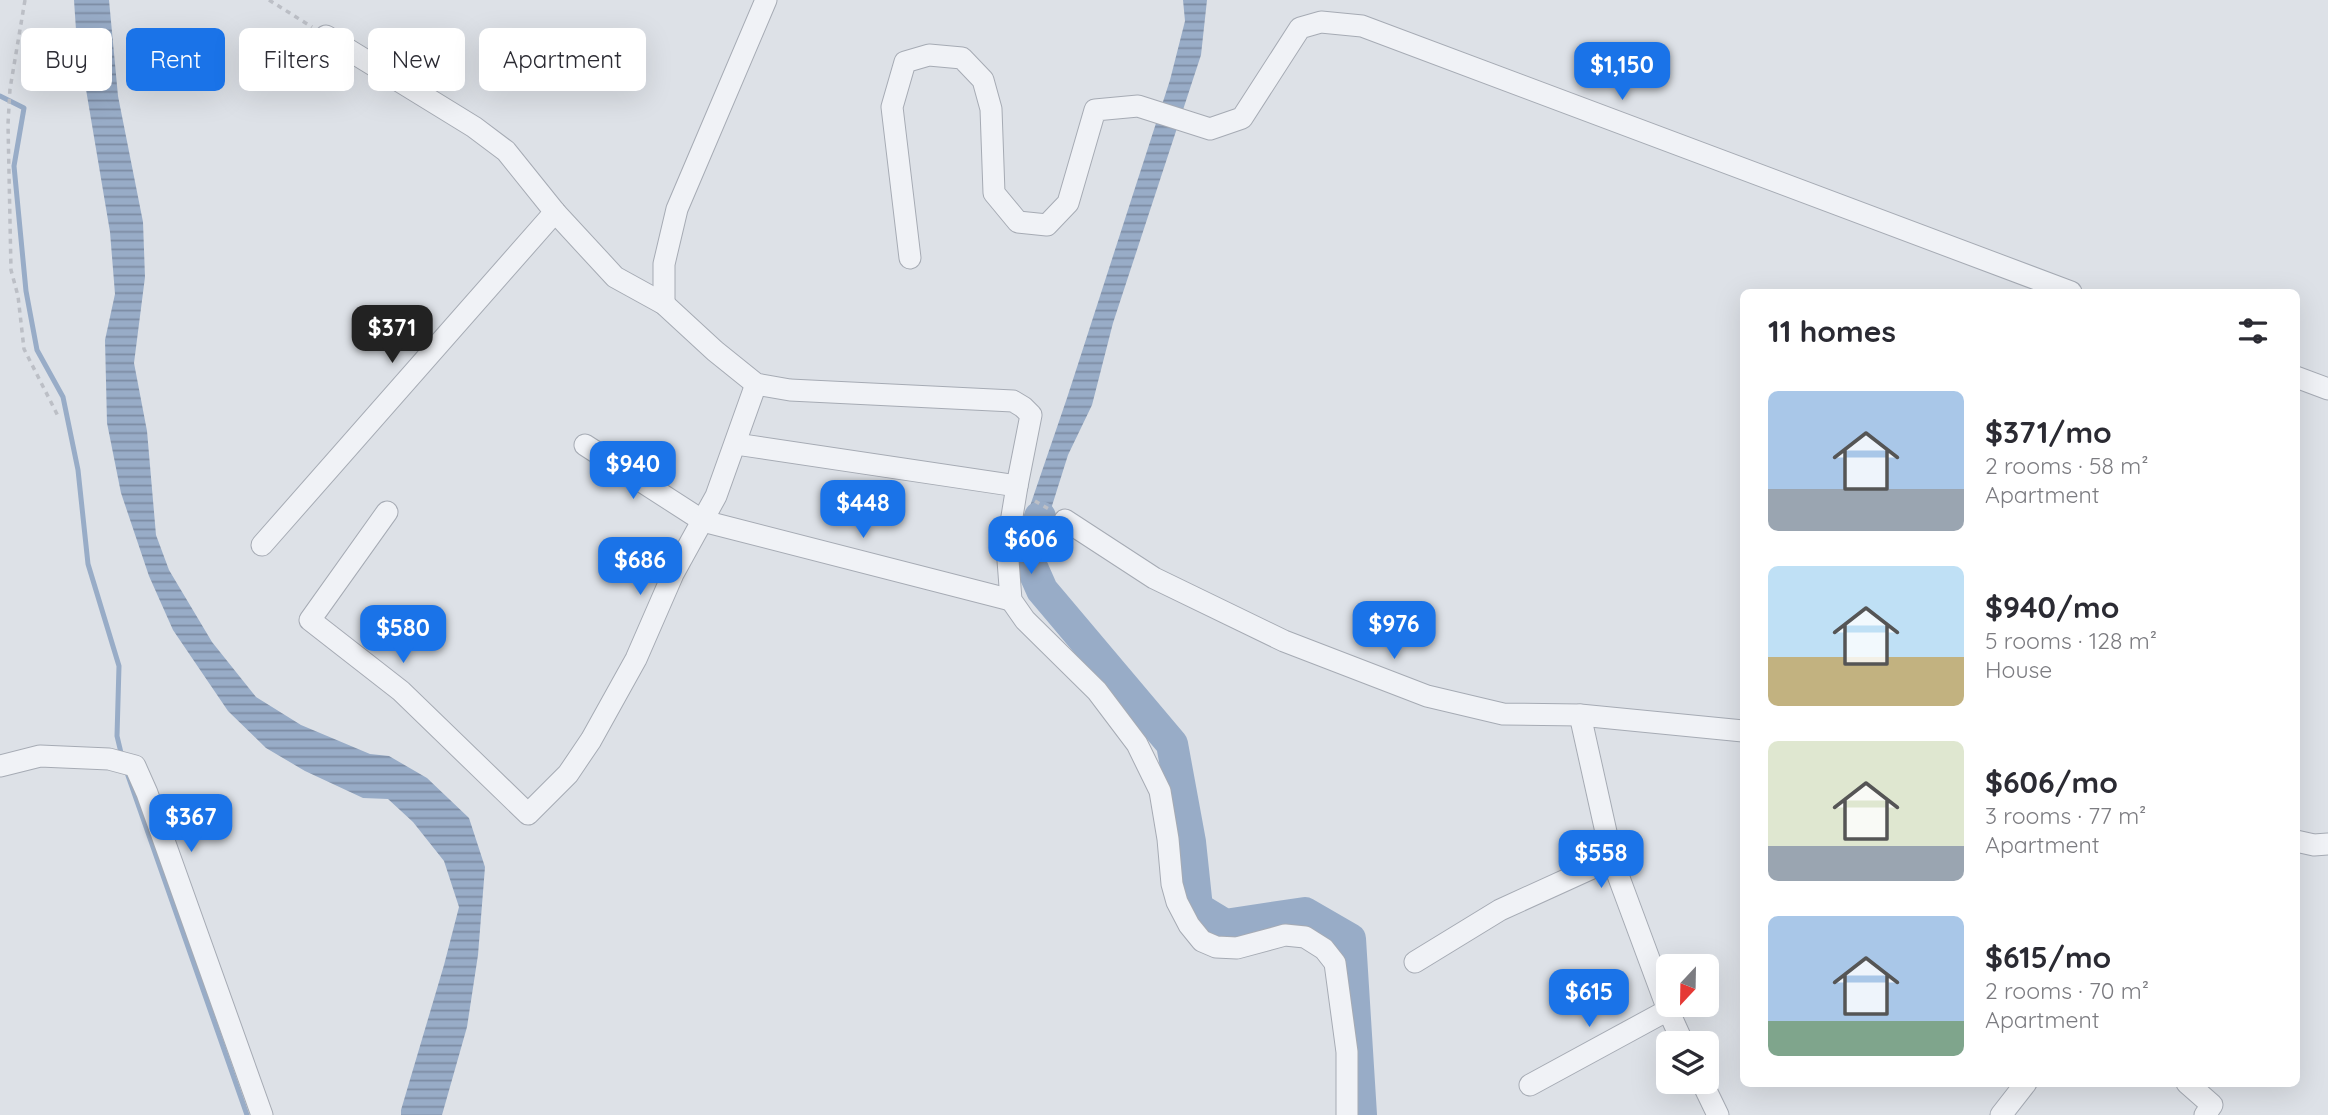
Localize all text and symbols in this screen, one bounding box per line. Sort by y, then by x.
chip: Buy [21,28,112,91]
chip: Rent [126,28,225,91]
chip: Filters [239,28,354,91]
chip: New [368,28,465,91]
chip: Apartment [479,28,646,91]
pin: $1,150 [1565,42,1679,102]
text: $1,150 [1590,50,1654,79]
pin: $371 [351,306,433,365]
text: 11 homes [1768,312,1896,350]
icon: filters [2234,312,2272,350]
text: $371 [368,313,416,342]
text: $371/mo [1985,413,2112,451]
icon: home [1824,419,1908,503]
pin: $940 [592,442,674,501]
text: $940 [606,449,660,478]
text: 2 rooms · 58 m² [1985,451,2148,480]
pin: $448 [822,480,904,540]
text: Apartment [1985,480,2099,509]
text: $448 [836,488,890,517]
pin: $606 [990,516,1072,576]
text: $606 [1004,524,1058,553]
pin: $686 [599,538,681,597]
text: $686 [614,545,666,574]
text: $940/mo [1985,588,2119,626]
icon: home [1824,594,1908,678]
pin: $976 [1353,602,1435,661]
pin: $580 [362,606,444,665]
text: $976 [1369,609,1419,638]
text: $580 [376,613,430,642]
text: 5 rooms · 128 m² [1985,626,2157,655]
text: House [1985,655,2052,684]
text: $606/mo [1985,763,2118,801]
icon: home [1824,769,1908,853]
pin: $367 [150,794,232,854]
text: 3 rooms · 77 m² [1985,801,2146,830]
text: $367 [165,802,217,831]
pin: $558 [1560,830,1642,890]
text: Apartment [1985,830,2099,859]
text: $558 [1575,838,1627,867]
text: $615/mo [1985,938,2111,976]
icon: home [1824,944,1908,1028]
north arrow [1656,954,1718,1017]
map controls [1656,954,1719,1094]
pin: $615 [1548,970,1630,1029]
text: 2 rooms · 70 m² [1985,976,2149,1005]
text: $615 [1565,977,1613,1006]
text: Apartment [1985,1005,2099,1034]
button: layers [1656,1031,1719,1094]

